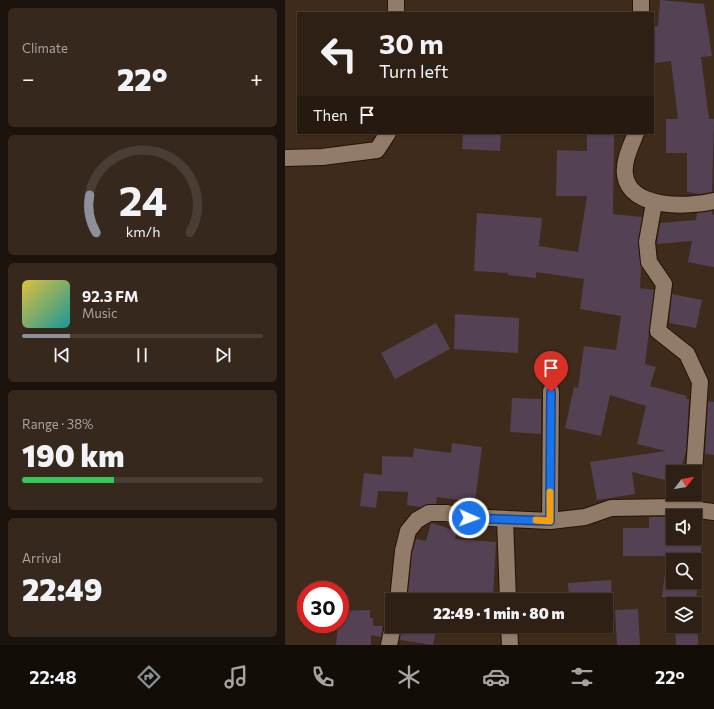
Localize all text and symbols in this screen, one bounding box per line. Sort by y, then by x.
text: 30 m [379,26,444,60]
icon: left [313,28,365,80]
text: Climate [22,40,68,56]
text: 22° [117,60,168,97]
text: Turn left [379,60,448,82]
text: − [22,65,35,92]
text: + [250,65,263,92]
icon: arrive [356,104,378,126]
text: Then [313,106,348,124]
text: 24 [118,174,167,225]
text: km/h [125,222,160,240]
text: 92.3 FM [82,287,138,305]
text: Music [82,305,117,321]
icon: previous [51,344,73,366]
icon: pause [131,344,153,366]
icon: next [212,344,234,366]
pin [534,351,568,392]
icon: arrive [540,357,562,379]
text: Range · 38% [22,416,94,432]
text: 190 km [22,436,124,473]
north arrow [666,465,702,501]
map controls [666,465,702,633]
position arrow [448,497,490,539]
button: sound [666,509,702,545]
text: Arrival [22,550,61,566]
button: search [666,553,702,589]
text: 22:49 [22,570,102,607]
speed limit sign: 30 [297,581,349,633]
button: layers [666,597,702,633]
text: 22:49 · 1 min · 80 m [433,604,565,622]
icon: directions [135,663,163,691]
icon: music [222,663,250,691]
icon: phone [309,663,337,691]
icon: climate [395,663,423,691]
icon: car [482,663,510,691]
icon: filters [568,663,596,691]
text: 22:48 [29,666,77,688]
text: 22° [655,666,685,688]

